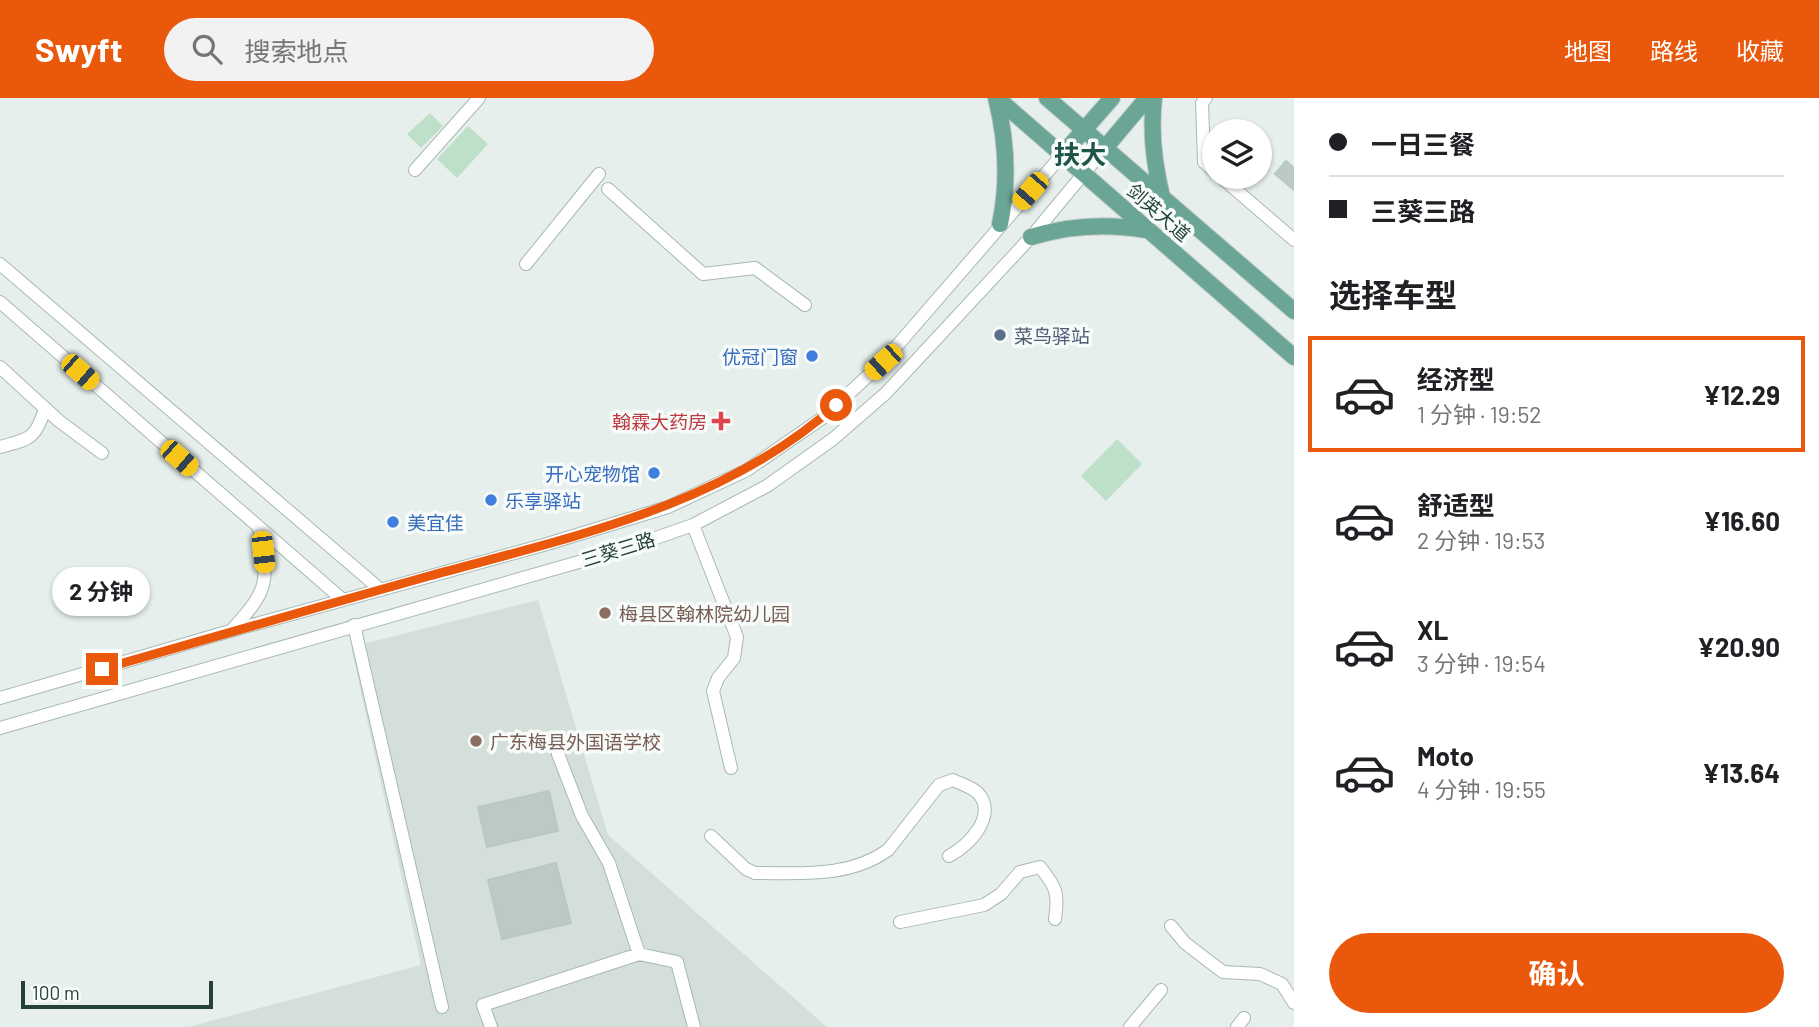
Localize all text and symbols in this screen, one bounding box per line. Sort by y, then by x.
search box [164,18,654,81]
text: Swyft [35,29,122,69]
icon: search [188,30,226,68]
text: 搜索地点 [244,35,348,66]
text: 地图 [1564,36,1612,65]
text: 路线 [1650,36,1698,65]
text: 收藏 [1736,36,1784,65]
map controls [1202,119,1272,189]
button: layers [1202,119,1272,189]
text: 一日三餐 [1371,128,1475,159]
district label: 扶大 [1054,138,1106,169]
car [1009,168,1052,214]
street label: 剑英大道 [1123,178,1195,246]
text: 三葵三路 [1371,195,1475,226]
text: 选择车型 [1329,275,1457,313]
place label: 菜鸟驿站 [1014,324,1090,347]
marker: 菜鸟驿站 [992,327,1008,343]
car [861,340,906,384]
place label: 优冠门窗 [722,345,798,368]
marker: 优冠门窗 [804,348,820,364]
car [58,350,103,394]
icon: car [1333,363,1396,426]
text: 经济型 [1417,363,1495,394]
text: ¥12.29 [1703,379,1780,410]
route start [820,389,852,421]
text: 1 分钟 · 19:52 [1417,400,1542,428]
place label: 翰霖大药房 [612,410,707,433]
marker: 翰霖大药房 [713,413,729,429]
car [157,436,202,480]
place label: 开心宠物馆 [545,462,640,485]
marker: 开心宠物馆 [646,465,662,481]
place label: 乐享驿站 [505,489,581,512]
icon: car [1333,489,1396,552]
text: 舒适型 [1417,489,1495,520]
marker: 乐享驿站 [483,492,499,508]
text: ¥16.60 [1703,505,1780,536]
place label: 美宜佳 [407,511,464,534]
marker: 美宜佳 [385,514,401,530]
text: 2 分钟 · 19:53 [1417,526,1545,554]
street label: 三葵三路 [578,527,658,571]
car [251,530,276,574]
callout: 2 分钟 [53,568,151,616]
text: 2 分钟 [69,577,133,605]
place label: 梅县区翰林院幼儿园 [619,602,790,625]
marker: 梅县区翰林院幼儿园 [597,605,613,621]
text: XL [1417,614,1448,645]
icon: car [1333,615,1396,678]
text: ¥20.90 [1697,631,1780,662]
text: 3 分钟 · 19:54 [1417,649,1546,677]
route end [86,653,118,685]
place label: 广东梅县外国语学校 [490,730,661,753]
marker: 广东梅县外国语学校 [468,733,484,749]
text: Moto [1417,740,1474,771]
icon: car [1333,741,1396,804]
text: ¥13.64 [1702,757,1780,788]
text: 4 分钟 · 19:55 [1417,775,1546,803]
button: 确认 [1329,933,1784,1013]
scale bar [21,978,214,1010]
text: 100 m [32,981,80,1004]

